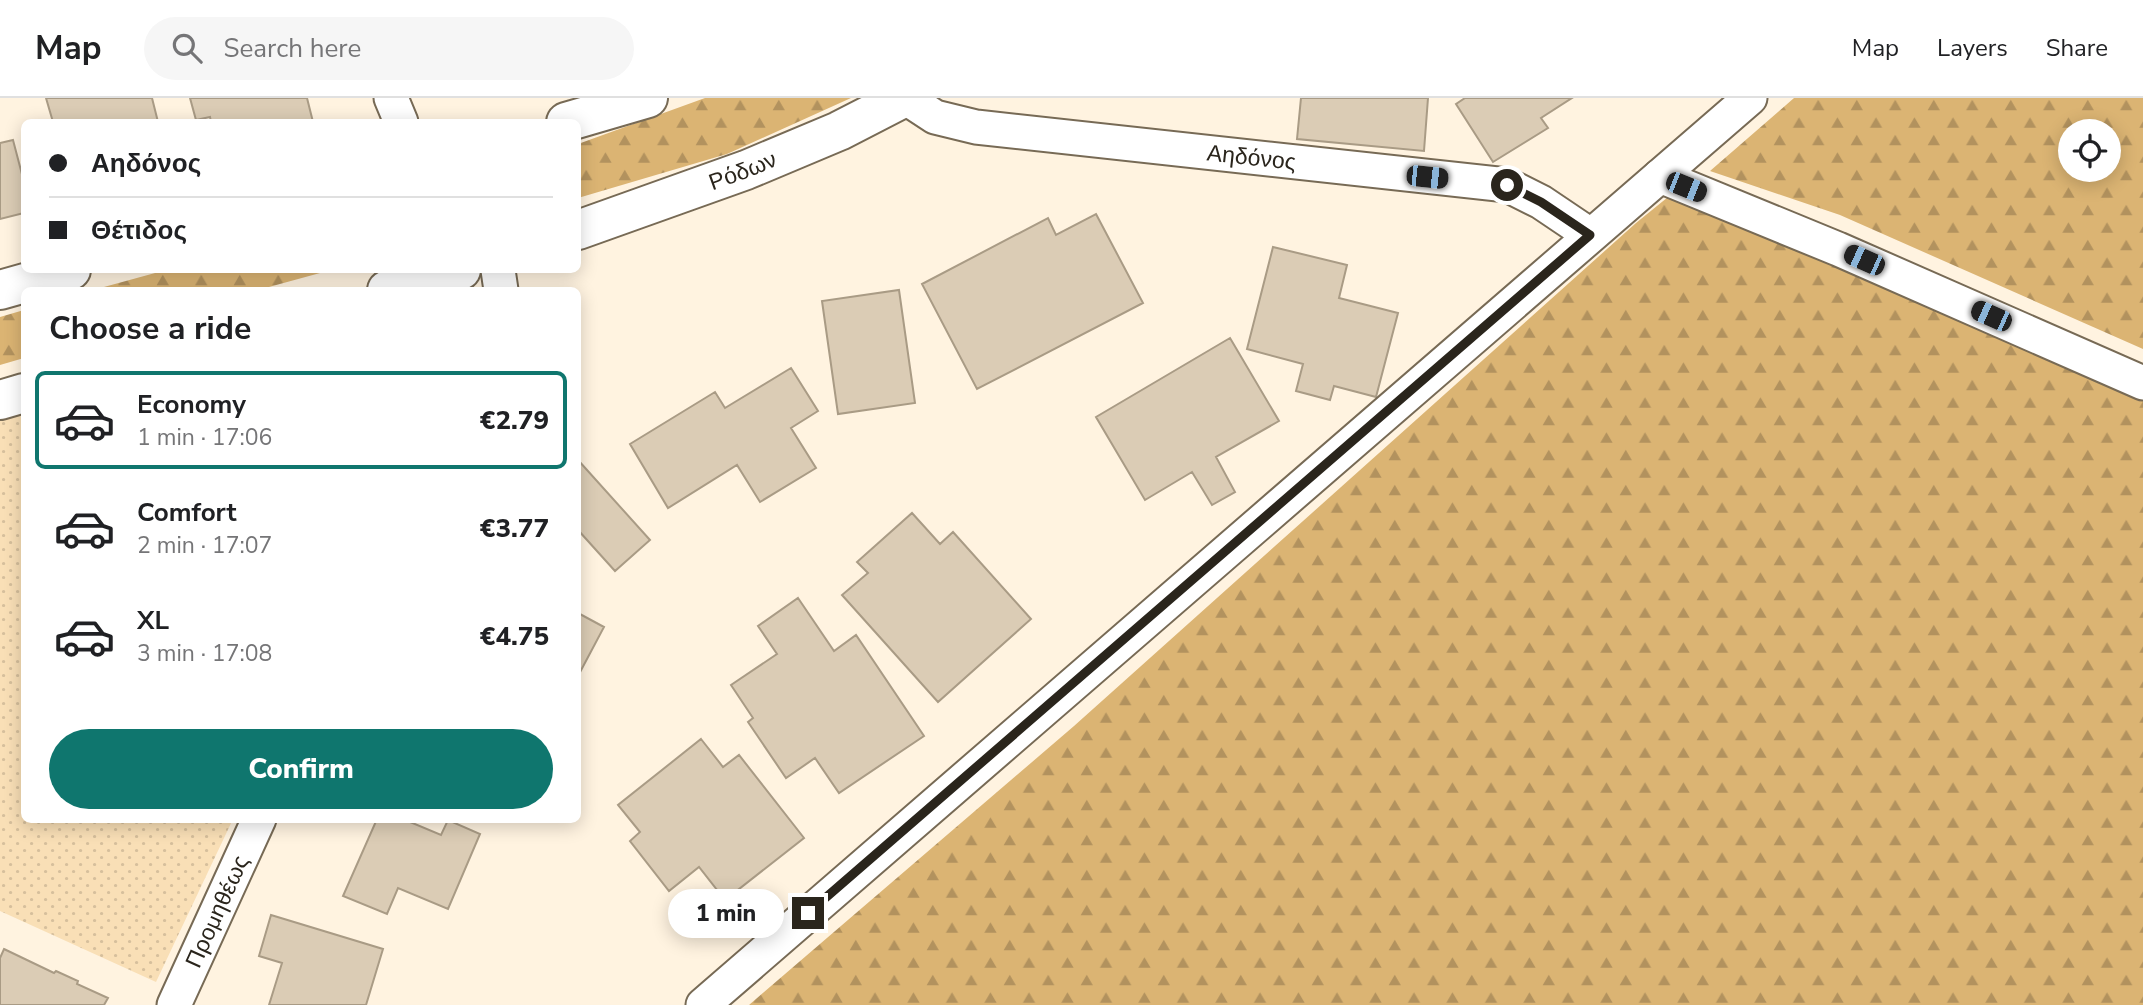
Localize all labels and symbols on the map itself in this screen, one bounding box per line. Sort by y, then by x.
street label: Αηδόνος [1205,137,1297,177]
street label: Ρόδων [704,143,781,198]
car [1406,164,1449,190]
route start [1491,169,1523,201]
car [1663,169,1710,205]
car [1841,242,1888,278]
car [1968,298,2015,334]
street label: Προμηθέως [178,850,256,972]
callout: 1 min [668,888,784,938]
route end [792,897,824,929]

